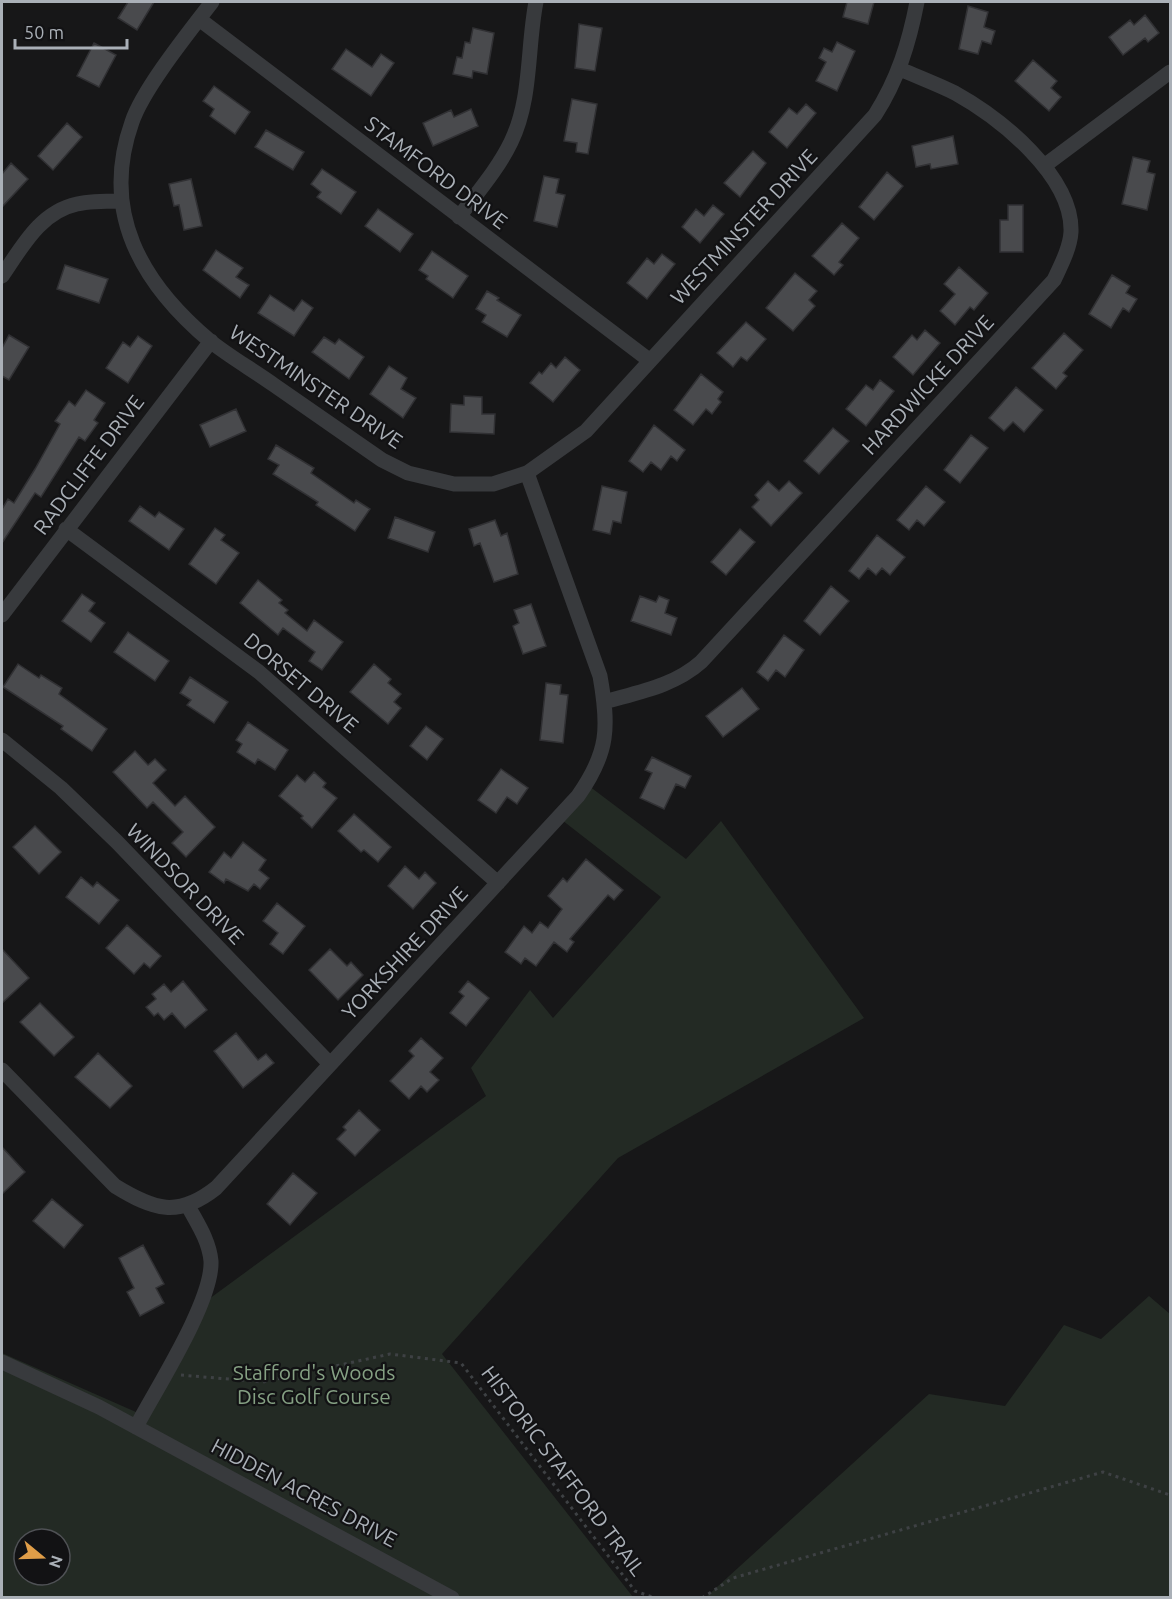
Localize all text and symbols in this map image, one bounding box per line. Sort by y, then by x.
scale bar [15,12,128,50]
text: 50 m [24,22,64,42]
street label: STAMFORD DRIVE [361,111,512,234]
street label: WESTMINSTER DRIVE [665,144,821,309]
street label: HARDWICKE DRIVE [857,310,998,459]
street label: WESTMINSTER DRIVE [226,319,408,453]
street label: RADCLIFFE DRIVE [28,390,148,539]
street label: DORSET DRIVE [240,627,364,737]
street label: WINDSOR DRIVE [122,818,249,949]
street label: YORKSHIRE DRIVE [337,881,472,1024]
park label: Stafford's Woods Disc Golf Course [233,1360,395,1408]
street label: HISTORIC STAFFORD TRAIL [477,1361,651,1580]
street label: HIDDEN ACRES DRIVE [208,1433,401,1551]
north arrow [12,1527,72,1587]
text: N [46,1553,67,1570]

